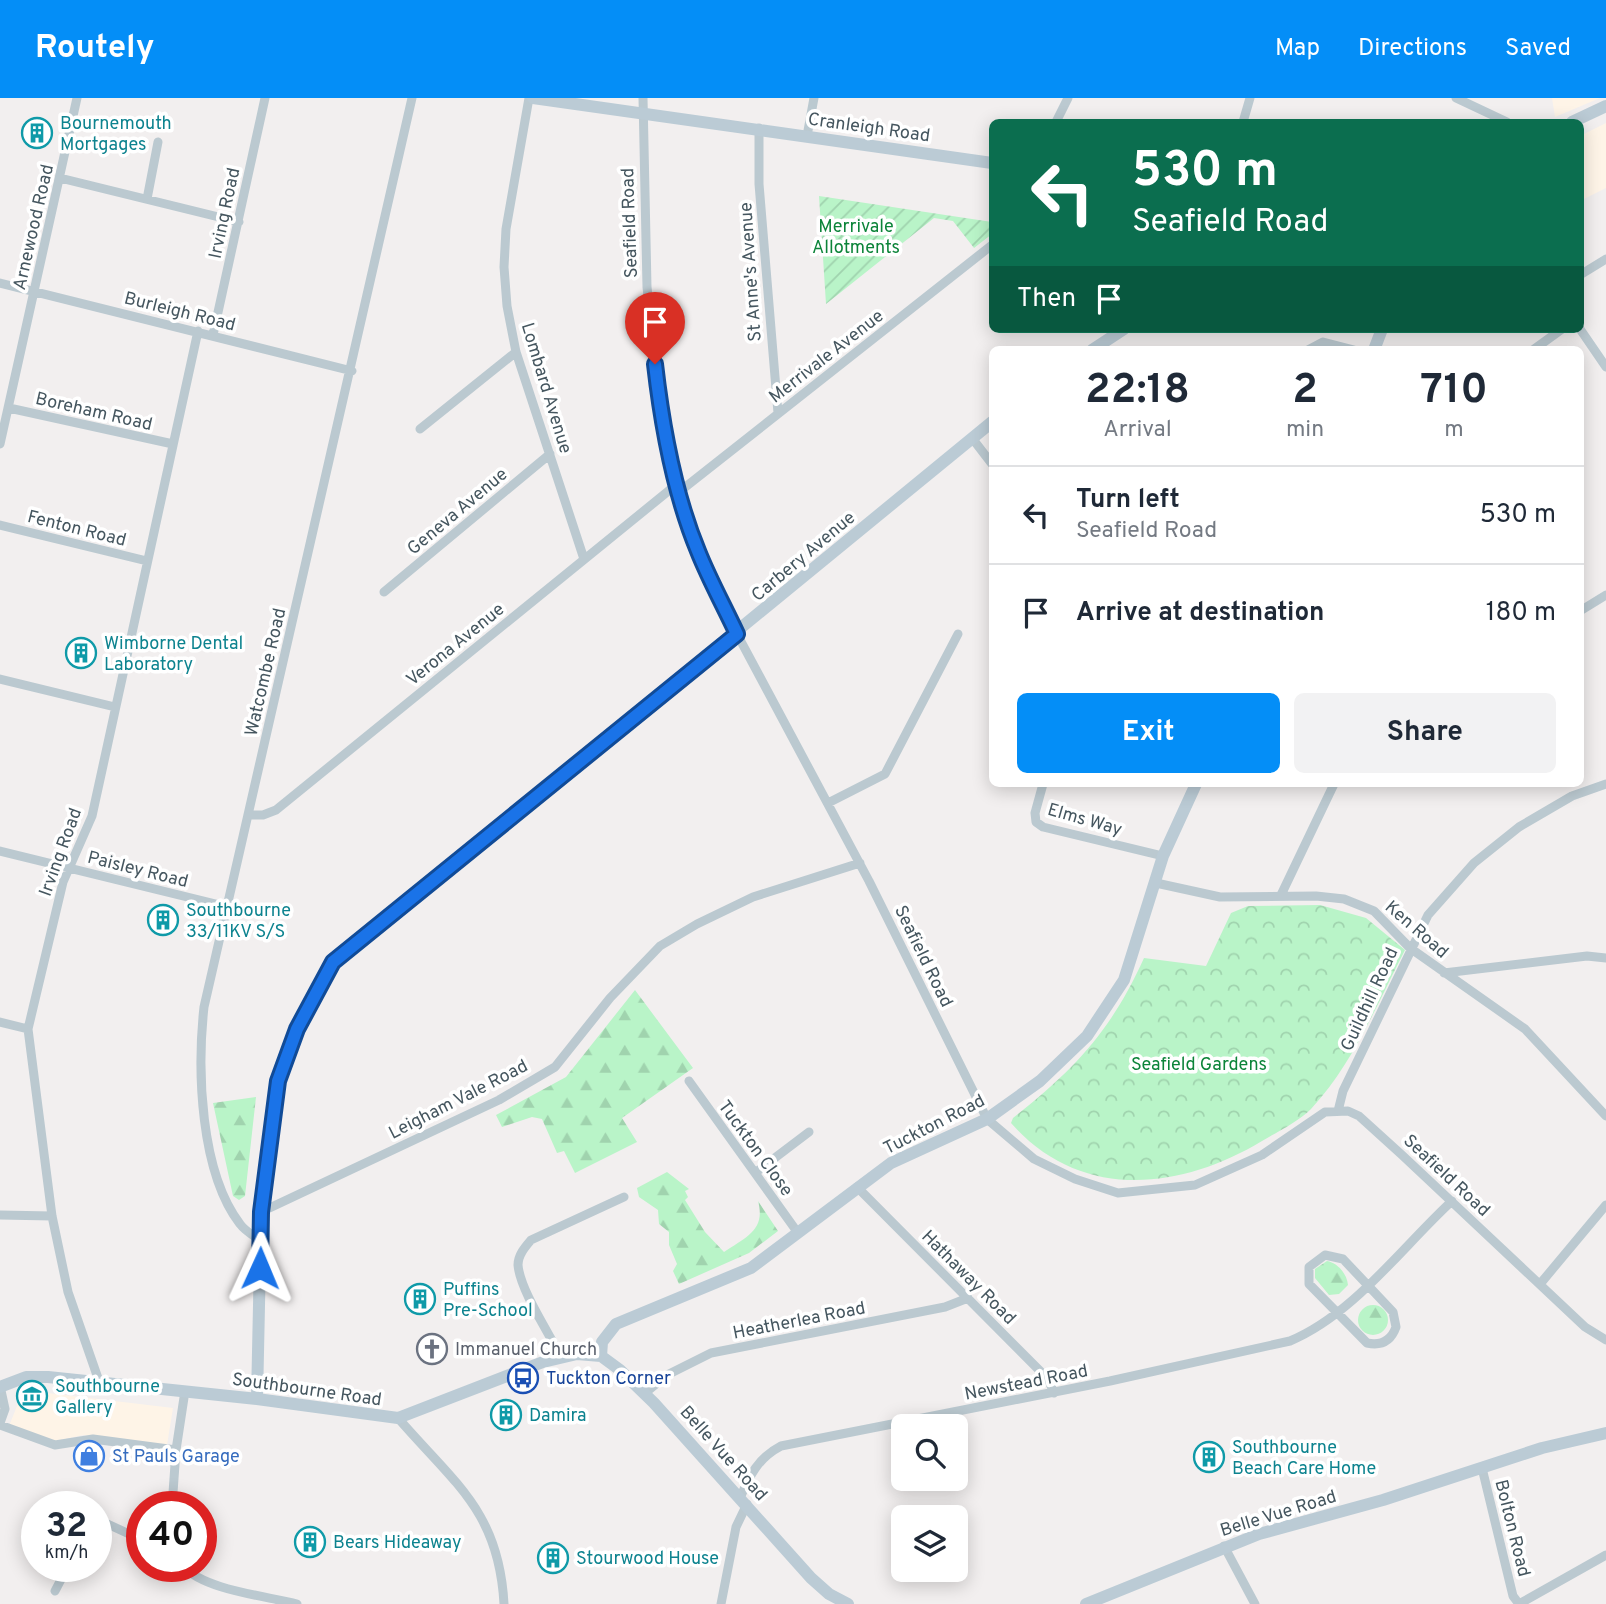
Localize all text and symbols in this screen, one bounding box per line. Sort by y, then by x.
text: Routely [35,28,154,70]
text: Map [1275,34,1320,64]
text: Directions [1358,34,1467,64]
text: Saved [1505,34,1571,64]
street label: Cranleigh Road [806,109,931,148]
place label: Bournemouth Mortgages [60,113,172,157]
building icon: Bournemouth Mortgages [20,116,54,150]
text: 530 m [1132,142,1278,204]
icon: left [1017,147,1108,238]
street label: Arnewood Road [9,162,60,292]
street label: Irving Road [205,166,246,261]
street label: Seafield Road [617,167,644,279]
street label: St Anne's Avenue [735,201,768,342]
text: Seafield Road [1132,203,1328,243]
park label: Merrivale Allotments [812,216,900,260]
icon: arrive [1090,280,1128,318]
text: Then [1017,283,1076,316]
street label: Burleigh Road [121,287,238,337]
pin [625,292,685,364]
icon: arrive [636,303,674,341]
street label: Merrivale Avenue [765,305,889,409]
street label: Lombard Avenue [515,320,576,457]
text: 22:18 [1085,365,1190,418]
text: 2 [1292,365,1318,418]
text: 710 [1420,365,1488,418]
street label: Boreham Road [33,388,154,437]
text: Arrival [1103,416,1172,445]
text: min [1286,416,1324,445]
text: m [1444,416,1464,445]
street label: Geneva Avenue [403,463,513,561]
text: Turn left [1076,484,1180,517]
icon: left [1017,496,1055,534]
text: 530 m [1480,499,1556,532]
street label: Fenton Road [25,506,128,553]
street label: Carbery Avenue [747,507,861,607]
text: Seafield Road [1076,517,1217,546]
icon: arrive [1017,594,1055,632]
text: Arrive at destination [1076,597,1324,630]
text: 180 m [1486,597,1556,630]
street label: Verona Avenue [402,599,510,692]
street label: Watcombe Road [241,606,292,739]
place label: Wimborne Dental Laboratory [104,633,243,677]
building icon: Wimborne Dental Laboratory [64,636,98,670]
button: Exit [1017,693,1280,773]
button: Share [1294,693,1556,773]
street label: Elms Way [1045,799,1125,842]
street label: Irving Road [35,805,88,900]
street label: Paisley Road [85,847,190,894]
street label: Ken Road [1379,896,1453,964]
place label: Southbourne 33/11KV S/S [186,900,291,944]
street label: Seafield Road [888,902,957,1011]
building icon: Southbourne 33/11KV S/S [146,903,180,937]
street label: Guildhill Road [1336,944,1404,1055]
park label: Seafield Gardens [1131,1054,1267,1077]
street label: Leigham Vale Road [385,1055,532,1145]
street label: Tuckton Road [880,1090,989,1161]
street label: Tuckton Close [712,1096,797,1201]
street label: Seafield Road [1398,1130,1494,1222]
street label: Hathaway Road [916,1226,1020,1330]
position arrow [223,1231,297,1305]
place label: Puffins Pre-School [443,1279,533,1323]
building icon: Puffins Pre-School [403,1282,437,1316]
street label: Heatherlea Road [731,1297,868,1346]
church icon: Immanuel Church [415,1332,449,1366]
place label: Immanuel Church [455,1339,597,1362]
street label: Newstead Road [963,1360,1090,1407]
bus stop icon: Tuckton Corner [506,1361,540,1395]
place label: Tuckton Corner [546,1368,671,1391]
street label: Southbourne Road [231,1369,383,1412]
place label: Southbourne Gallery [55,1376,160,1420]
museum icon: Southbourne Gallery [15,1379,49,1413]
building icon: Damira [489,1398,523,1432]
street label: Belle Vue Road [674,1402,772,1506]
place label: Damira [529,1405,587,1428]
map controls [891,1414,968,1582]
button: search [891,1414,968,1491]
place label: Southbourne Beach Care Home [1232,1437,1376,1481]
shop icon: St Pauls Garage [72,1439,106,1473]
building icon: Southbourne Beach Care Home [1192,1440,1226,1474]
place label: St Pauls Garage [112,1446,240,1469]
street label: Bolton Road [1488,1477,1535,1579]
street label: Belle Vue Road [1217,1486,1339,1543]
speed limit sign: 40 [126,1491,217,1582]
text: 32 [46,1505,87,1549]
button: layers [891,1505,968,1582]
building icon: Bears Hideaway [293,1525,327,1559]
place label: Bears Hideaway [333,1532,462,1555]
building icon: Stourwood House [536,1541,570,1575]
text: km/h [45,1542,88,1565]
place label: Stourwood House [576,1548,719,1571]

